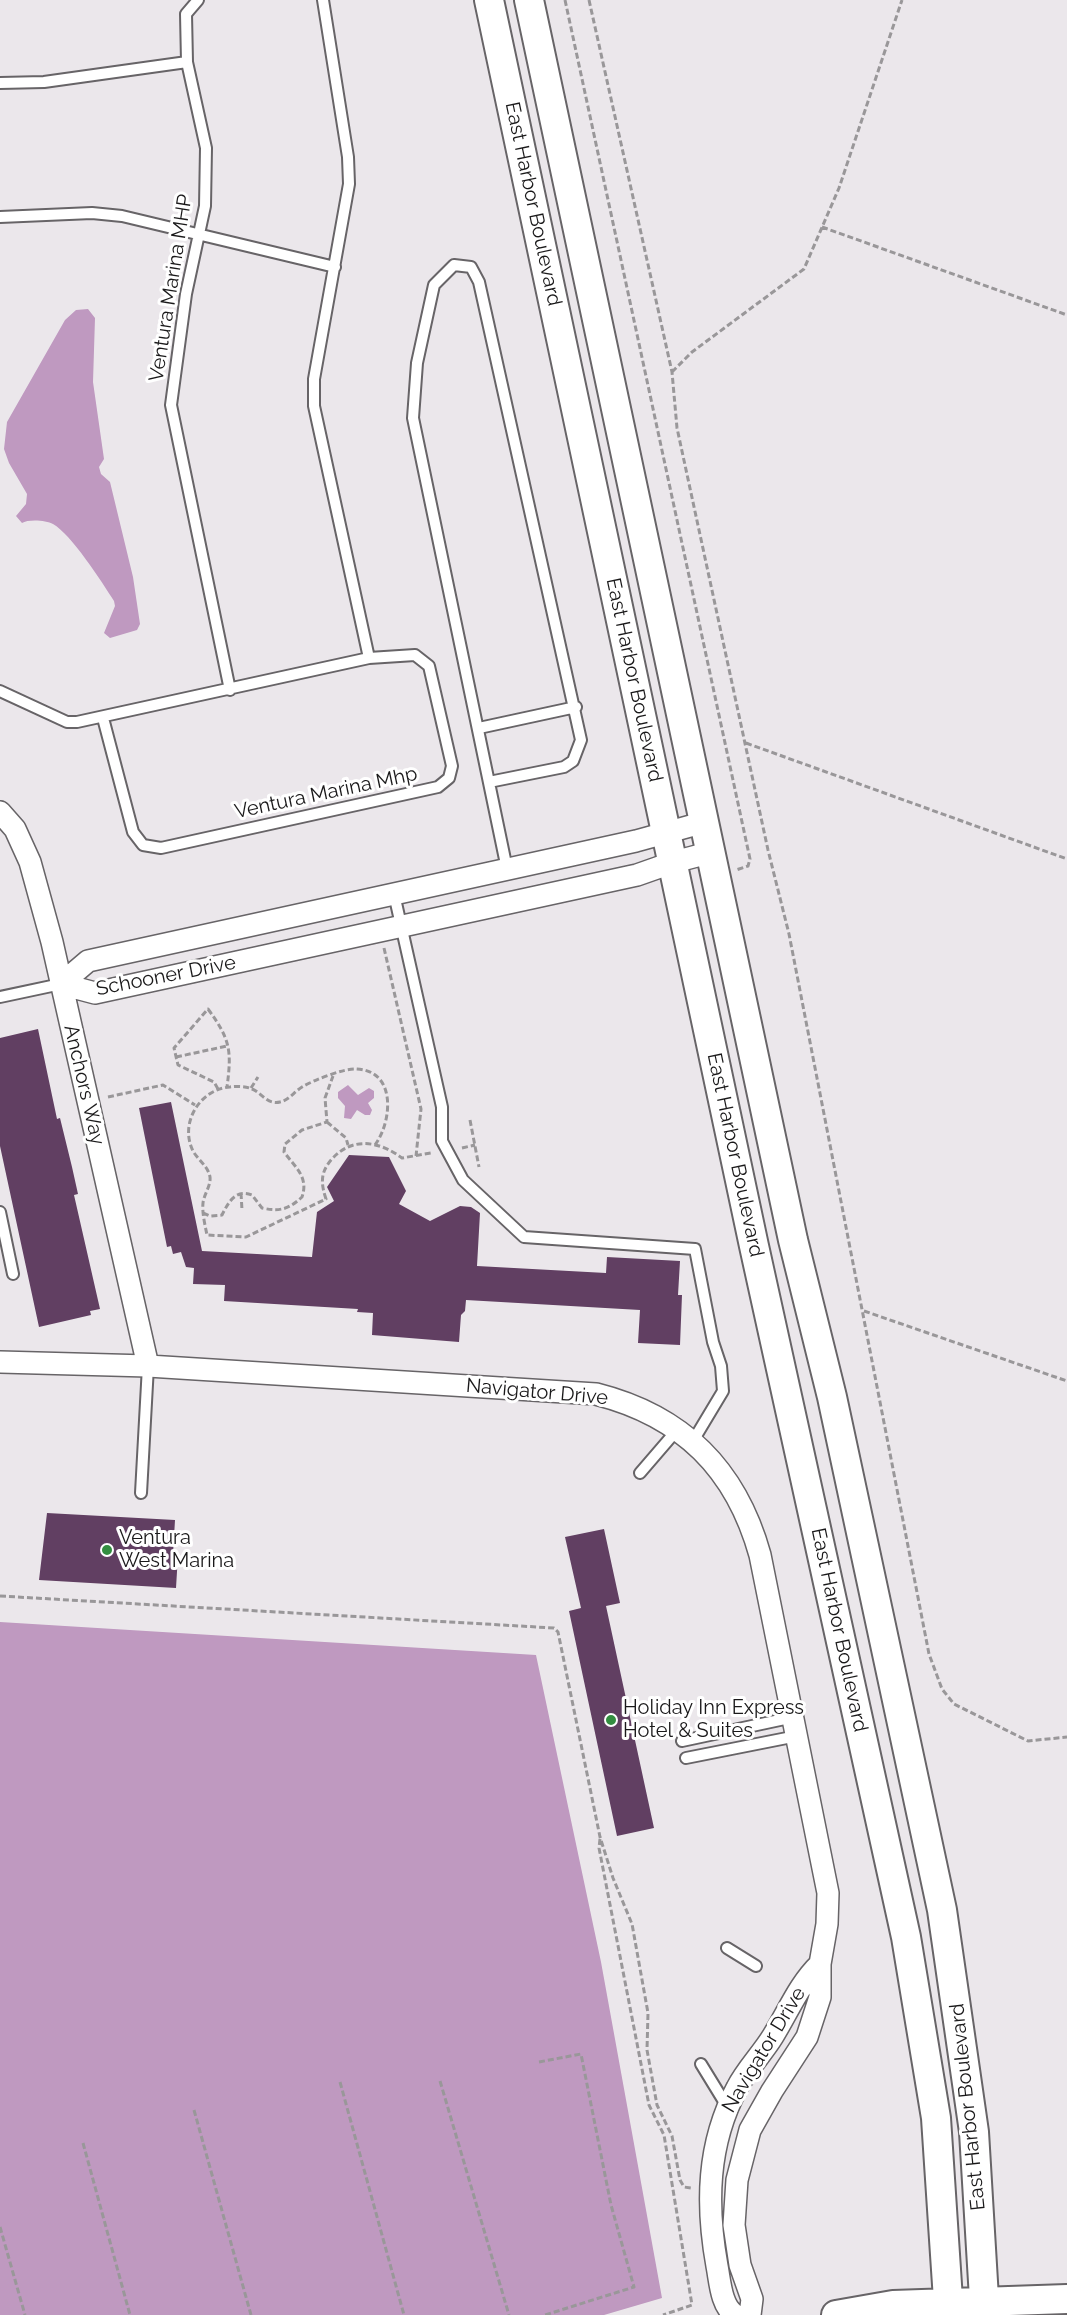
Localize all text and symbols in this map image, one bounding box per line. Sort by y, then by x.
street label: East Harbor Boulevard [500,100,566,308]
street label: Ventura Marina MHP [144,193,198,383]
street label: East Harbor Boulevard [601,576,667,784]
street label: Ventura Marina Mhp [233,762,419,824]
street label: Schooner Drive [94,951,238,1001]
street label: Anchors Way [58,1022,110,1148]
street label: East Harbor Boulevard [702,1051,768,1259]
street label: Navigator Drive [465,1374,609,1410]
place label: Ventura West Marina [119,1526,234,1573]
street label: East Harbor Boulevard [806,1526,872,1734]
marker: Ventura West Marina [100,1543,114,1557]
place label: Holiday Inn Express Hotel & Suites [623,1696,804,1743]
marker: Holiday Inn Express Hotel & Suites [604,1713,618,1727]
street label: Navigator Drive [717,1983,811,2117]
street label: East Harbor Boulevard [945,2002,991,2212]

